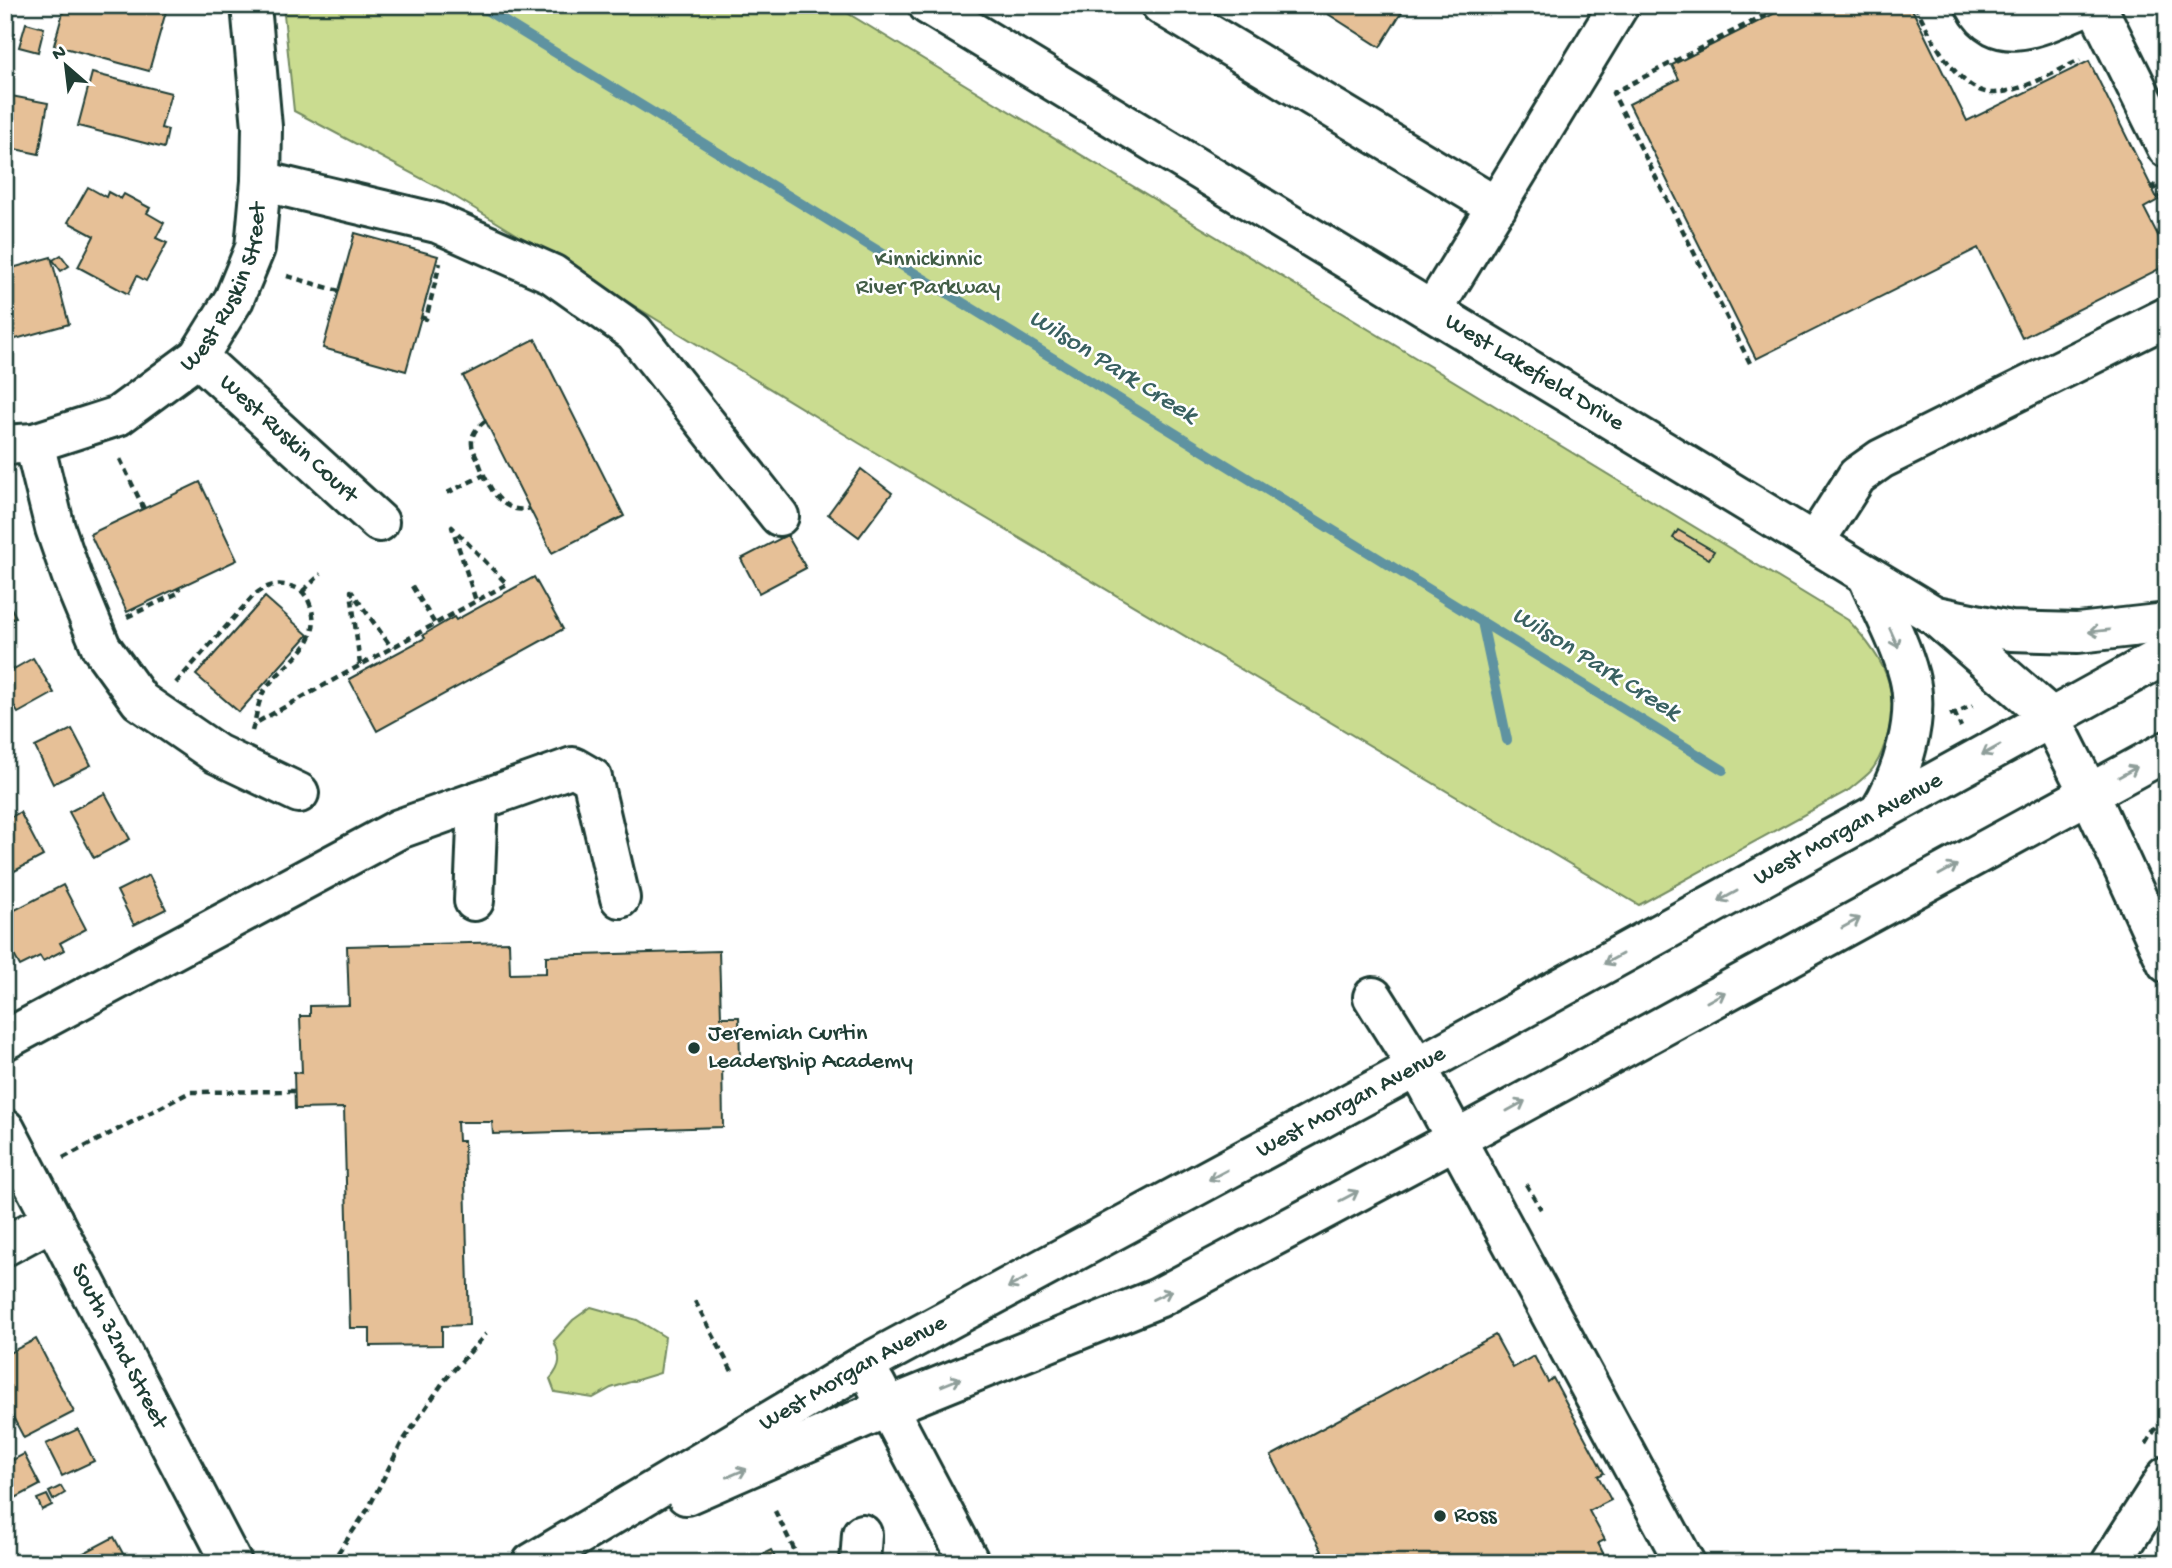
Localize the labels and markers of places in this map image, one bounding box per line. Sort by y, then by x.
place label: Jeremiah Curtin Leadership Academy [708,1020,913,1077]
marker: Jeremiah Curtin Leadership Academy [686,1040,702,1056]
place label: Ross [1454,1502,1498,1531]
marker: Ross [1432,1508,1448,1524]

